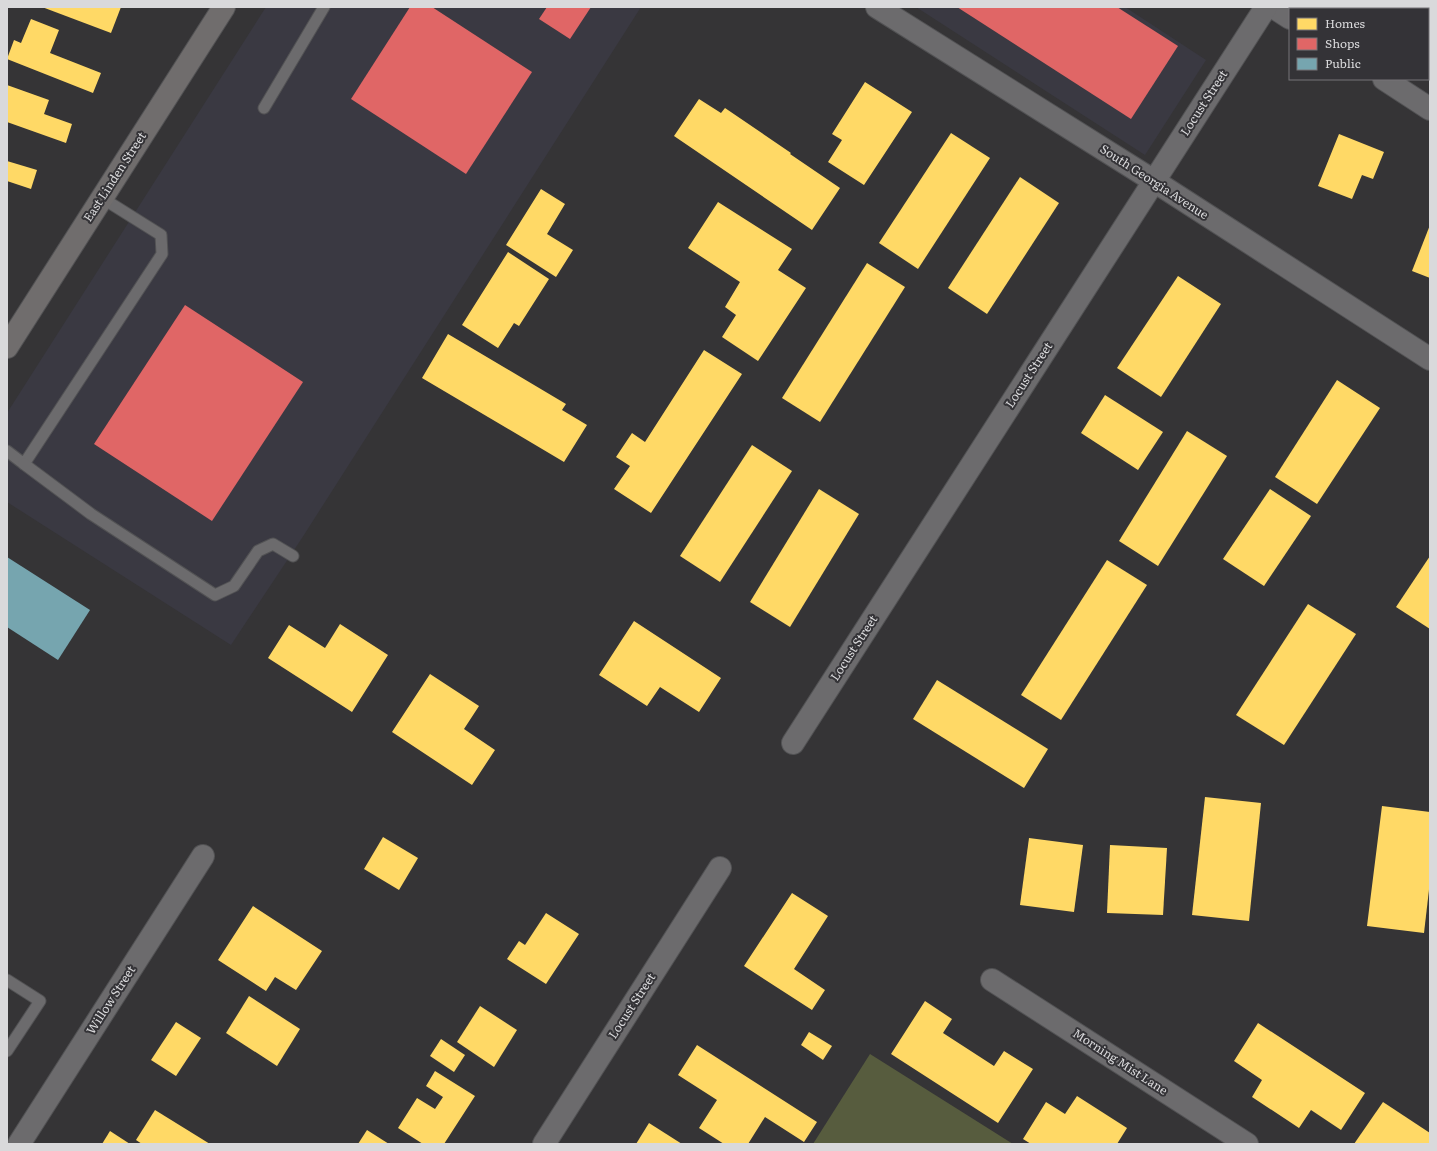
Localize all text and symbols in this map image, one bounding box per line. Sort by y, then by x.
legend [1289,8,1429,80]
text: Homes [1325,14,1365,32]
text: Shops [1325,34,1360,52]
text: Public [1325,54,1361,72]
street label: Locust Street [1175,66,1231,139]
street label: East Linden Street [78,128,150,225]
street label: South Georgia Avenue [1097,139,1212,223]
street label: Locust Street [1000,338,1056,411]
street label: Locust Street [825,611,881,684]
street label: Willow Street [81,961,139,1037]
street label: Locust Street [603,969,659,1042]
street label: Morning Mist Lane [1070,1024,1172,1099]

